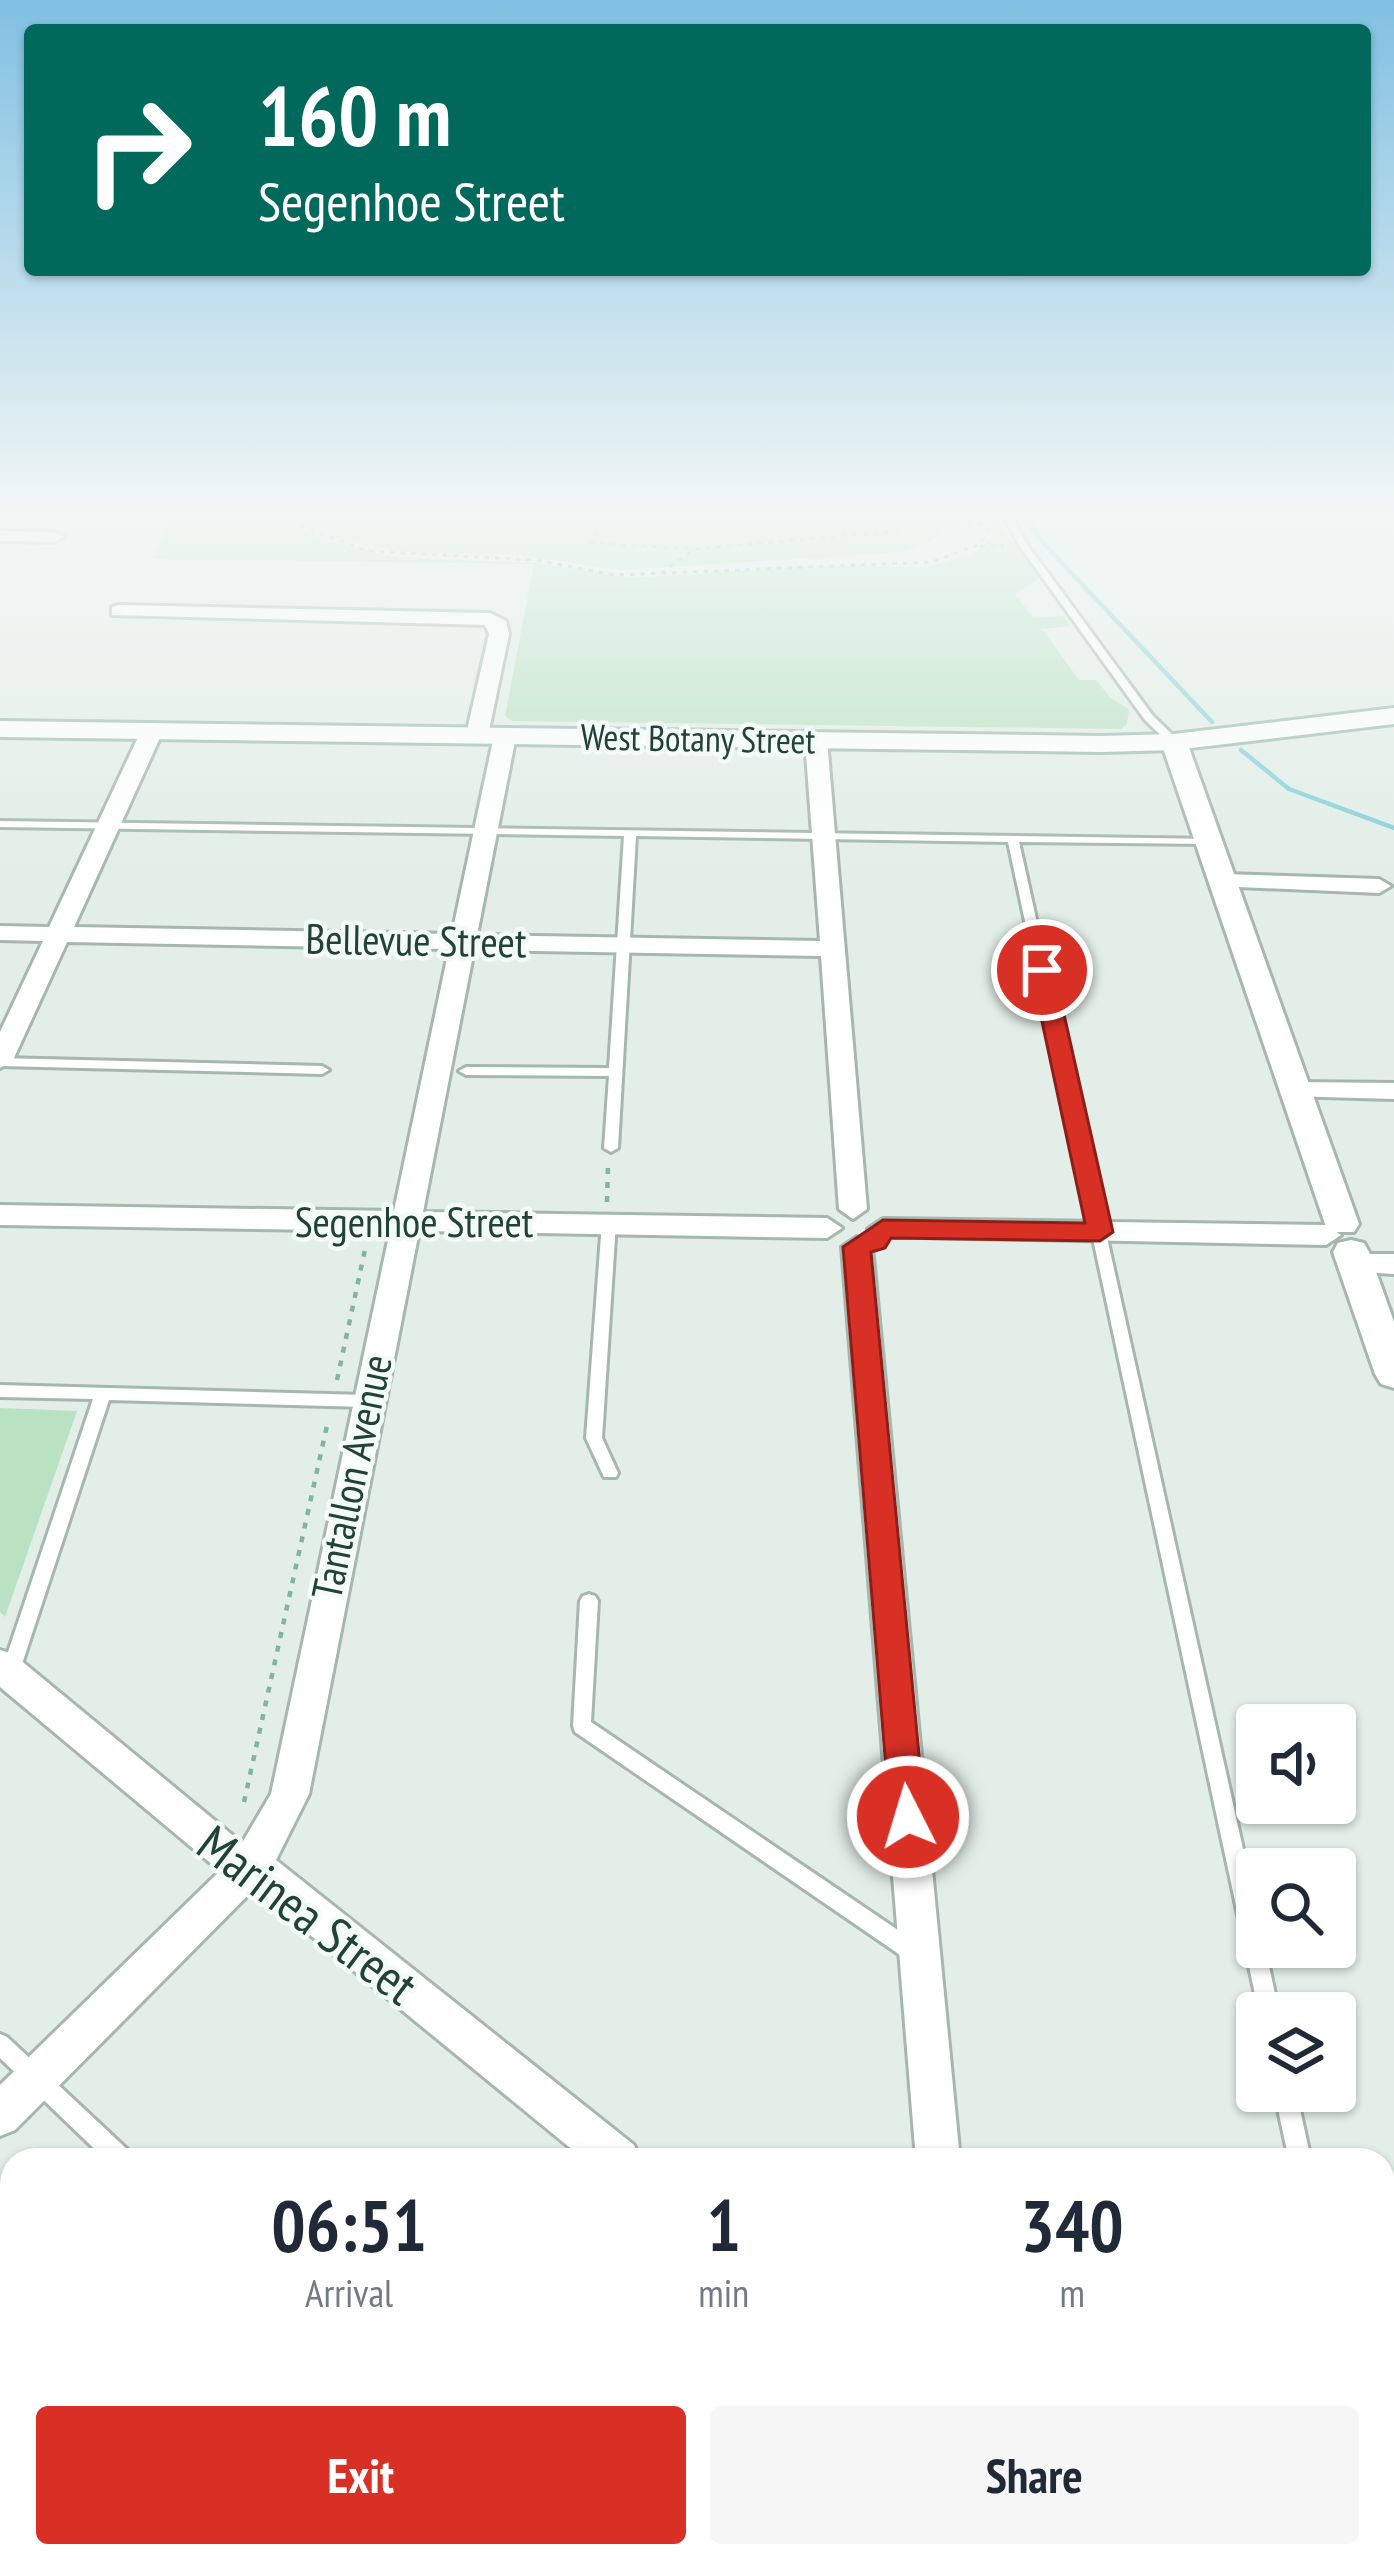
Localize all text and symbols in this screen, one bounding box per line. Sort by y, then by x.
text: 160 m [258,60,451,169]
icon: right [60,72,216,228]
text: Segenhoe Street [258,166,565,236]
street label: West Botany Street [580,712,816,764]
street label: Bellevue Street [305,911,527,969]
pin [991,919,1093,1021]
icon: arrive [1009,937,1075,1003]
street label: Segenhoe Street [295,1194,534,1249]
street label: Tantallon Avenue [298,1350,404,1604]
map controls [1236,1704,1356,2112]
button: sound [1236,1704,1356,1824]
position arrow [845,1754,971,1880]
street label: Marinea Street [185,1810,431,2018]
button: search [1236,1848,1356,1968]
button: layers [1236,1992,1356,2112]
text: 06:51 [271,2178,427,2271]
text: 1 [707,2178,741,2271]
text: 340 [1020,2178,1124,2271]
text: Arrival [305,2267,393,2318]
text: min [698,2267,749,2318]
text: m [1059,2267,1085,2318]
button: Exit [36,2406,686,2544]
button: Share [710,2406,1359,2544]

